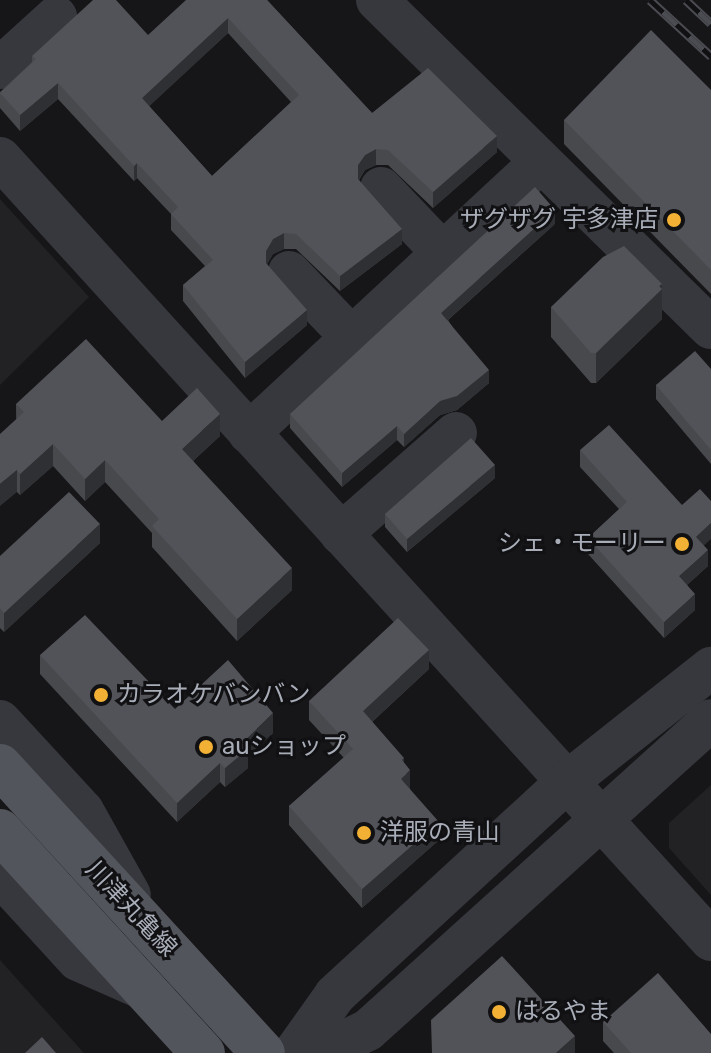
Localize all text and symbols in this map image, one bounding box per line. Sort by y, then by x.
place label: ザグザグ 宇多津店 [460,206,658,234]
marker: ザグザグ 宇多津店 [665,211,683,229]
place label: シェ・モーリー [498,530,666,558]
marker: シェ・モーリー [673,535,691,553]
place label: カラオケバンバン [117,681,309,709]
marker: カラオケバンバン [92,686,110,704]
place label: auショップ [222,733,346,761]
marker: auショップ [197,738,215,756]
place label: 洋服の青山 [380,819,500,847]
marker: 洋服の青山 [355,824,373,842]
street label: 川津丸亀線 [80,855,182,963]
place label: はるやま [515,998,611,1026]
marker: はるやま [490,1003,508,1021]

